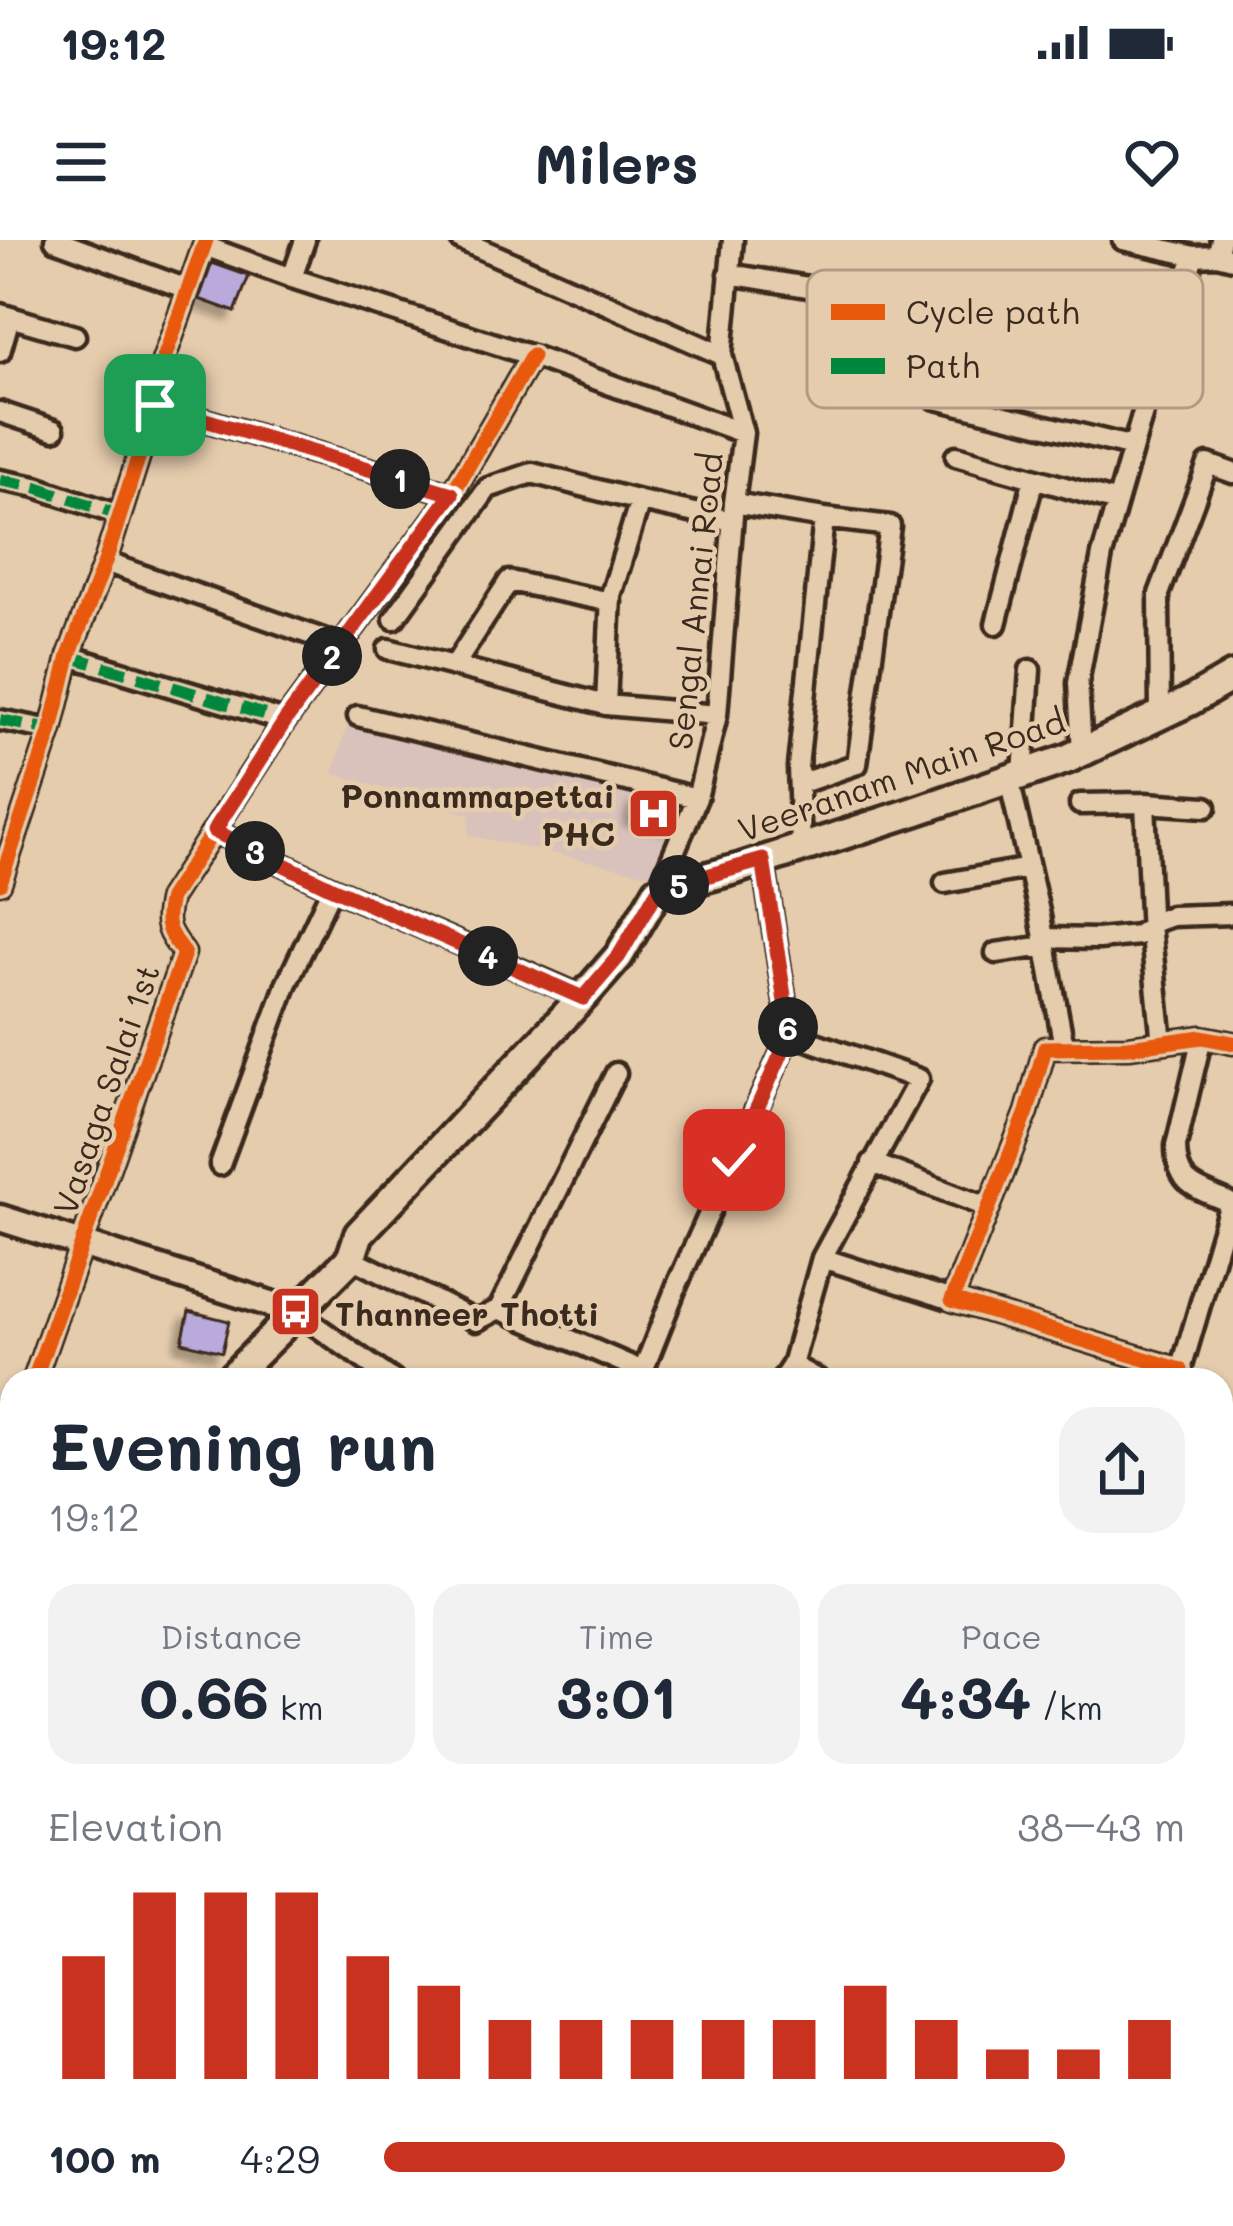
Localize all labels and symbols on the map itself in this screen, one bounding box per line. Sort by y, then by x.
legend [807,270,1203,408]
text: Cycle path [906,289,1080,333]
text: Path [906,343,980,386]
pin [104,354,206,456]
pin: 1 [370,449,430,509]
street label: Sengal Annai Road [657,450,731,752]
pin: 2 [302,626,362,686]
street label: Veeranam Main Road [732,698,1070,850]
place label: Ponnammapettai PHC [340,773,615,854]
hospital icon: Ponnammapettai PHC [626,785,682,841]
pin: 3 [225,821,285,881]
pin: 5 [649,855,709,915]
pin: 4 [458,926,518,986]
street label: Vasaga Salai 1st [42,958,168,1220]
pin: 6 [758,997,818,1057]
pin [683,1109,785,1211]
bus stop icon: Thanneer Thotti [268,1284,324,1340]
place label: Thanneer Thotti [335,1291,599,1334]

